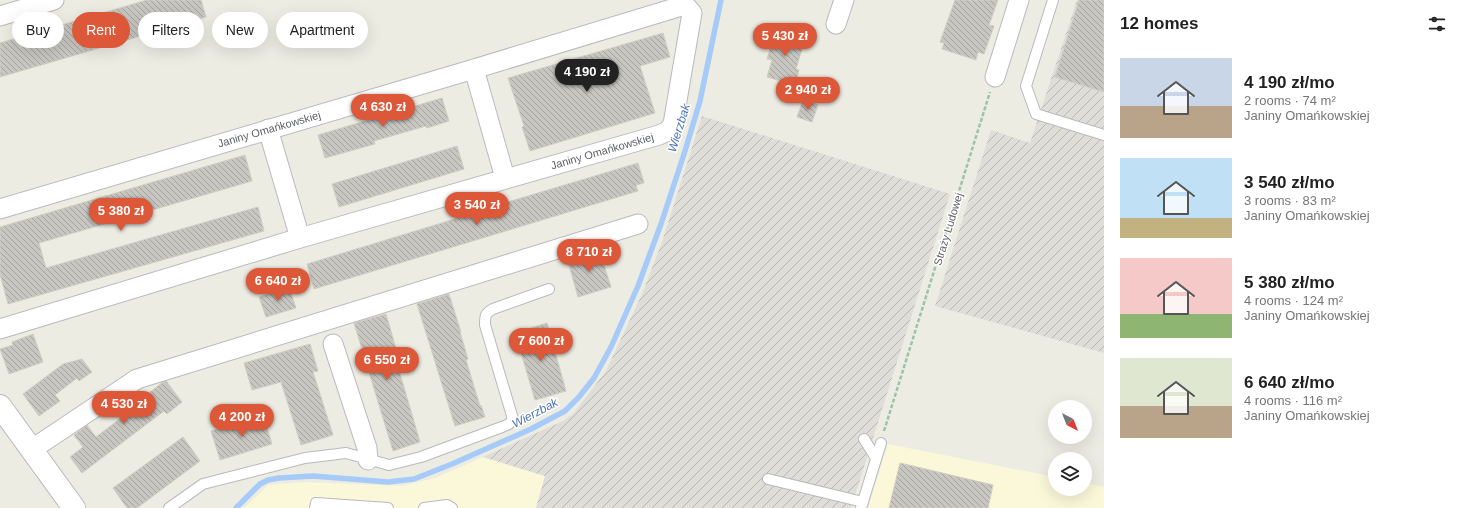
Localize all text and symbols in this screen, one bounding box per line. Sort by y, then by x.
chip: Buy [12,12,64,48]
chip: Rent [72,12,130,48]
chip: Filters [138,12,204,48]
chip: New [212,12,268,48]
chip: Apartment [276,12,368,48]
icon: filters [1426,13,1448,35]
text: 12 homes [1120,14,1198,33]
pin: 5 430 zł [744,23,826,57]
text: 5 430 zł [762,28,808,43]
pin: 4 190 zł [546,59,628,93]
text: 4 190 zł [564,64,610,79]
text: 4 190 zł/mo [1244,73,1335,92]
icon: home [1152,74,1200,122]
pin: 2 940 zł [767,77,849,111]
text: 2 940 zł [785,82,831,97]
text: 2 rooms · 74 m² [1244,93,1336,108]
pin: 4 630 zł [342,94,424,128]
text: 4 630 zł [360,99,406,114]
water label: Wierzbak [665,101,693,154]
text: Janiny Omańkowskiej [1244,108,1370,123]
street label: Janiny Omańkowskiej [216,109,322,149]
street label: Janiny Omańkowskiej [549,131,655,171]
text: 3 540 zł/mo [1244,173,1335,192]
icon: home [1152,174,1200,222]
street label: Straży Ludowej [931,191,965,267]
pin: 3 540 zł [436,192,518,226]
text: 3 rooms · 83 m² [1244,193,1336,208]
text: 3 540 zł [454,197,500,212]
pin: 5 380 zł [80,198,162,232]
text: 5 380 zł [98,203,144,218]
text: Janiny Omańkowskiej [1244,208,1370,223]
pin: 8 710 zł [548,239,630,273]
text: 8 710 zł [566,244,612,259]
pin: 6 640 zł [237,268,319,302]
text: 6 640 zł [255,273,301,288]
text: 5 380 zł/mo [1244,273,1335,292]
icon: home [1152,274,1200,322]
text: 4 rooms · 124 m² [1244,293,1343,308]
text: Janiny Omańkowskiej [1244,308,1370,323]
pin: 7 600 zł [500,328,582,362]
text: 7 600 zł [518,333,564,348]
pin: 6 550 zł [346,347,428,381]
text: 6 550 zł [364,352,410,367]
text: 6 640 zł/mo [1244,373,1335,392]
icon: home [1152,374,1200,422]
pin: 4 530 zł [83,391,165,425]
text: 4 rooms · 116 m² [1244,393,1342,408]
water label: Wierzbak [510,395,561,431]
text: 4 530 zł [101,396,147,411]
north arrow [1048,400,1092,444]
map controls [1048,400,1092,496]
pin: 4 200 zł [201,404,283,438]
text: Janiny Omańkowskiej [1244,408,1370,423]
text: 4 200 zł [219,409,265,424]
button: layers [1048,452,1092,496]

